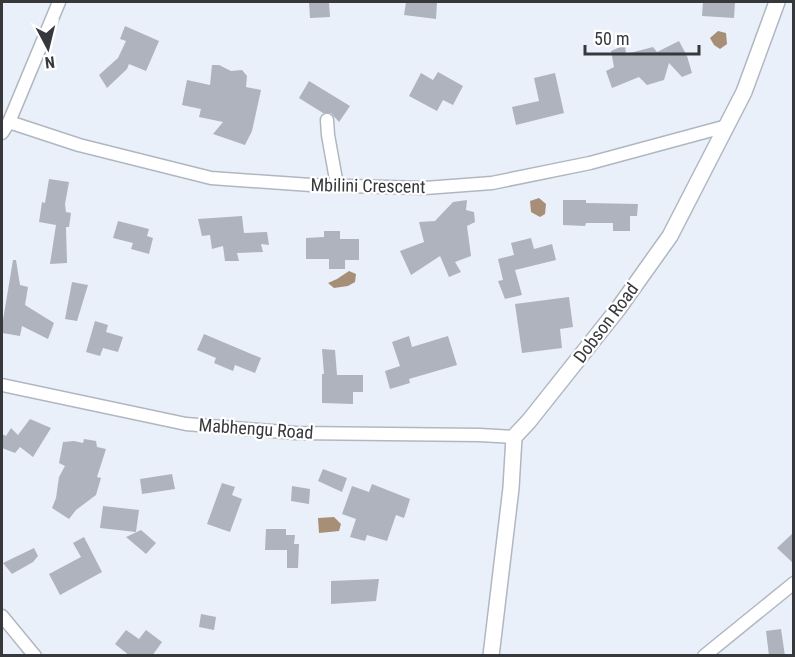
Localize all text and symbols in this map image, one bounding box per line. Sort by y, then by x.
north arrow [18,18,78,78]
scale bar [585,18,699,56]
text: 50 m [594,28,629,49]
text: N [44,52,56,72]
street label: Mbilini Crescent [310,174,426,197]
street label: Dobson Road [569,279,642,367]
street label: Mabhengu Road [198,414,314,443]

